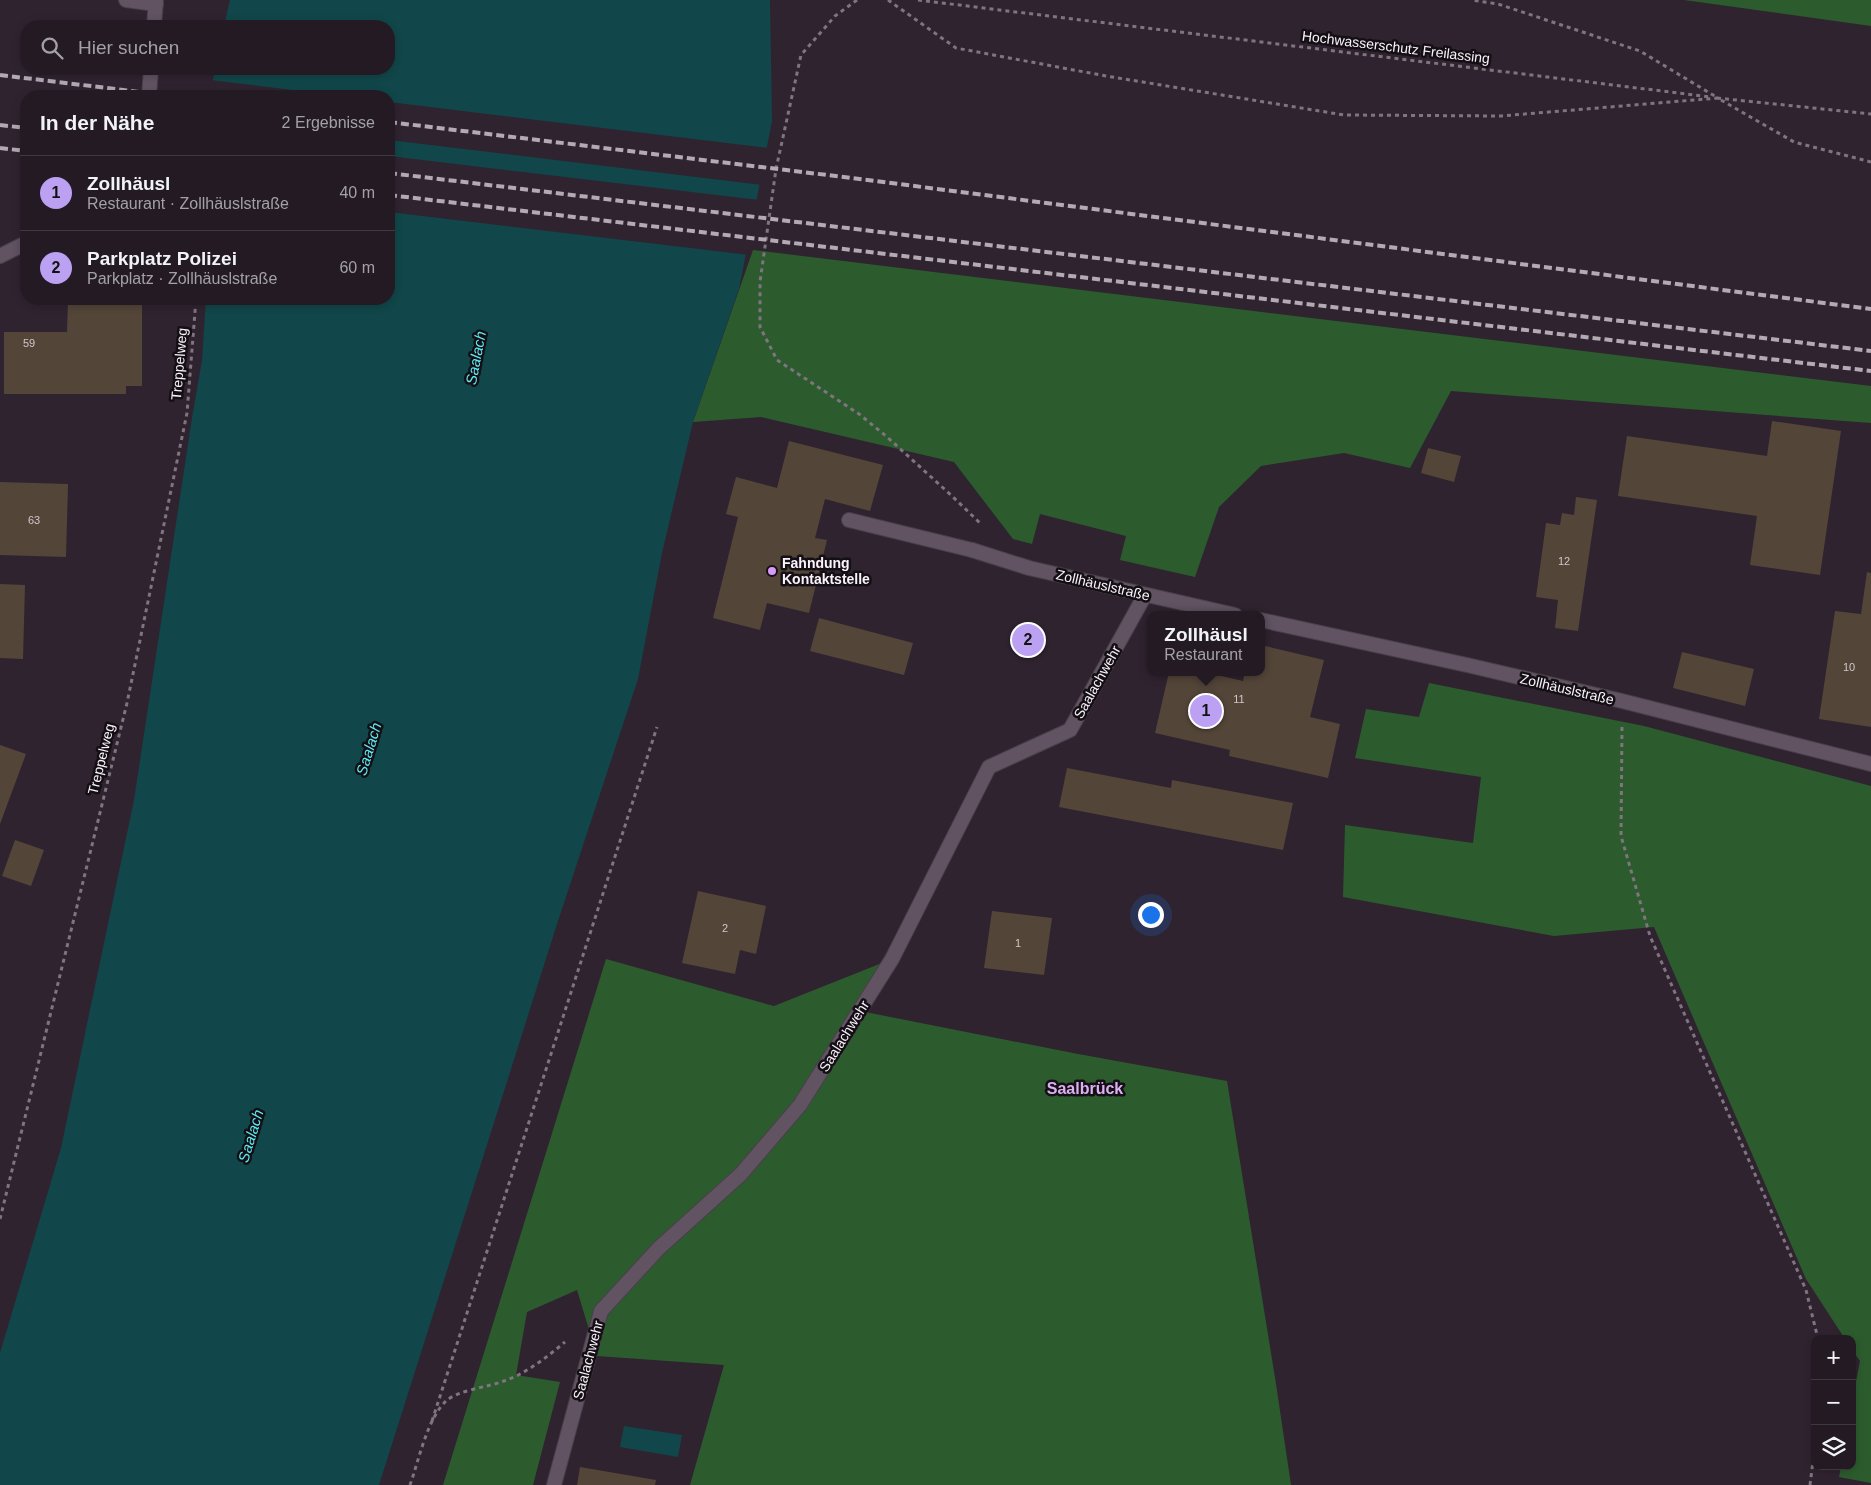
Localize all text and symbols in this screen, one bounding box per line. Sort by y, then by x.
search box [20,20,395,75]
street label: Hochwasserschutz Freilassing [1301,28,1491,66]
icon: search [38,34,66,62]
text: Hier suchen [78,37,179,58]
text: In der Nähe [40,111,154,134]
text: 2 Ergebnisse [282,114,375,131]
text: Zollhäusl [87,173,170,194]
text: 1 [52,184,60,201]
text: 40 m [339,184,375,201]
text: Restaurant · Zollhäuslstraße [87,195,289,212]
text: Parkplatz Polizei [87,248,237,269]
text: 2 [52,259,60,276]
text: 60 m [339,259,375,276]
text: Parkplatz · Zollhäuslstraße [87,270,277,287]
street label: Treppelweg [168,327,190,401]
water label: Saalach [462,330,489,386]
house number: 59 [23,337,35,349]
house number: 63 [28,514,40,526]
place label: Fahndung Kontaktstelle [782,555,870,587]
house number: 12 [1558,555,1570,567]
marker: Fahndung Kontaktstelle [766,565,778,577]
street label: Zollhäuslstraße [1055,566,1152,604]
popup [1147,611,1265,676]
pin: 2 [1012,621,1044,659]
text: Zollhäusl [1164,624,1248,645]
street label: Saalachwehr [1070,642,1124,721]
text: Restaurant [1164,646,1243,663]
house number: 10 [1843,661,1855,673]
street label: Zollhäuslstraße [1519,670,1616,708]
pin: 1 [1190,692,1222,730]
house number: 11 [1233,693,1245,705]
water label: Saalach [352,720,385,777]
street label: Treppelweg [84,722,118,796]
your location [1138,902,1164,928]
house number: 2 [722,922,728,934]
house number: 1 [1015,937,1021,949]
street label: Saalachwehr [816,997,872,1075]
district label: Saalbrück [1047,1080,1123,1097]
water label: Saalach [234,1107,267,1164]
street label: Saalachwehr [570,1319,606,1401]
map controls [1811,1335,1856,1470]
button: + [1811,1335,1856,1380]
button: − [1811,1380,1856,1425]
button: layers [1811,1425,1856,1470]

